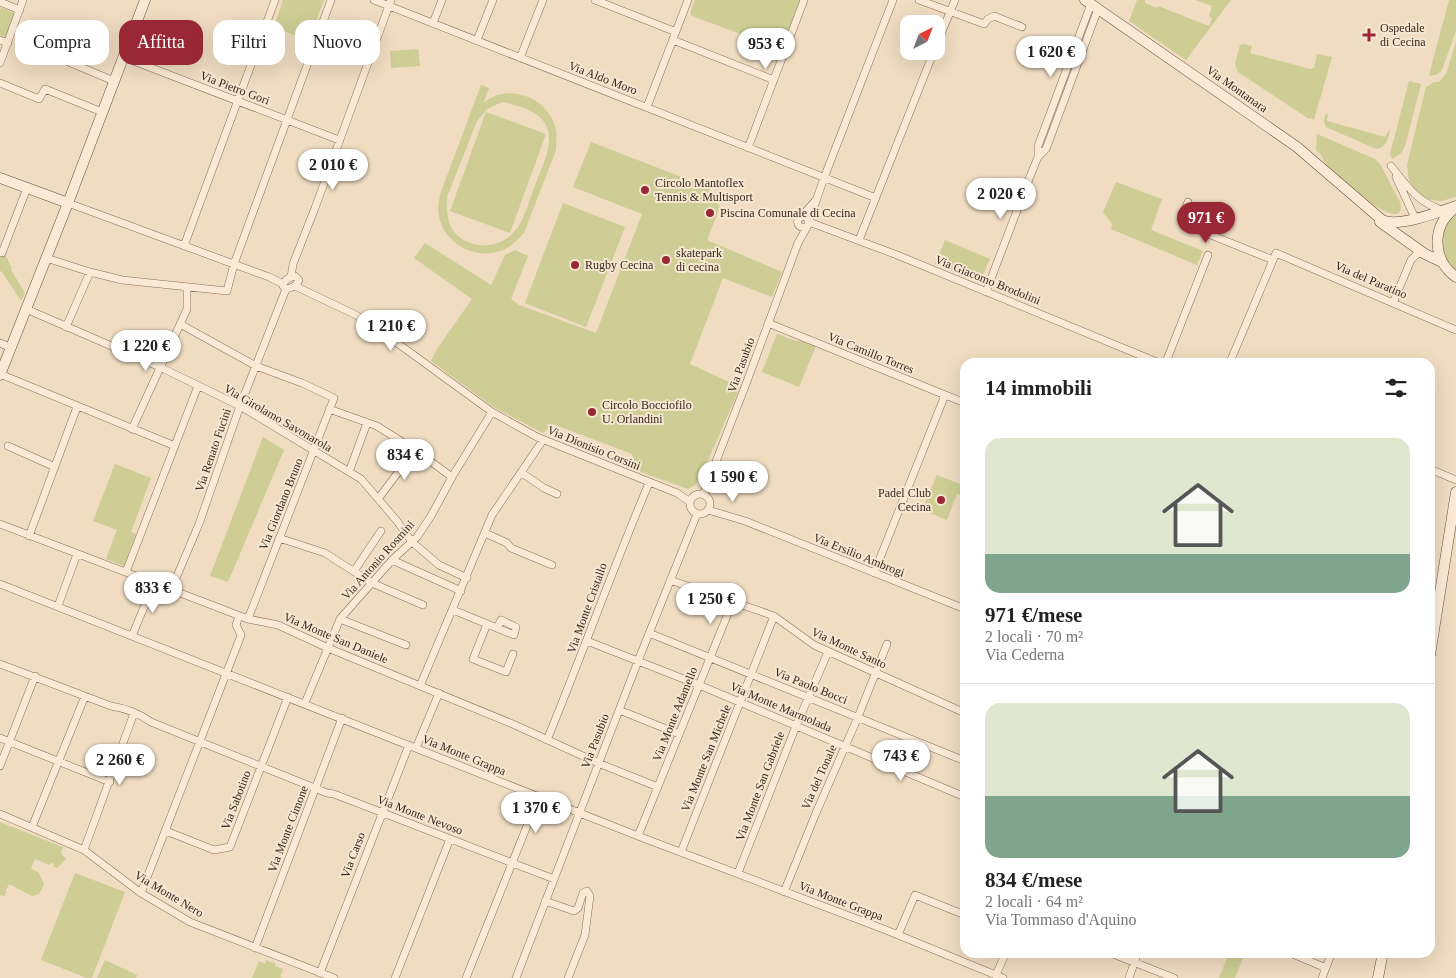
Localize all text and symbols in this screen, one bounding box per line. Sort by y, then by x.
north arrow [900,15,945,60]
map controls [900,15,945,60]
chip: Compra [15,20,109,65]
chip: Affitta [119,20,203,65]
chip: Filtri [213,20,285,65]
chip: Nuovo [295,20,380,65]
place label: Ospedale di Cecina [1380,21,1426,49]
pin: 953 € [731,28,801,70]
marker: Ospedale di Cecina [1362,28,1376,42]
text: 953 € [748,35,784,52]
pin: 1 620 € [1005,36,1097,78]
text: 1 620 € [1027,43,1075,60]
street label: Via Aldo Moro [567,58,639,98]
street label: Via Montanara [1204,63,1271,116]
street label: Via Pietro Gori [198,68,272,108]
pin: 2 010 € [287,148,379,191]
text: 2 010 € [309,156,357,173]
place label: Circolo Mantoflex Tennis & Multisport [655,176,753,204]
pin: 2 020 € [955,178,1047,220]
marker: Circolo Mantoflex Tennis & Multisport [639,184,651,196]
text: 2 020 € [977,185,1025,202]
pin: 971 € [1171,202,1241,244]
place label: Piscina Comunale di Cecina [720,206,856,220]
marker: Piscina Comunale di Cecina [704,207,716,219]
text: 971 € [1188,209,1224,226]
place label: skatepark di cecina [676,246,722,274]
street label: Via Giacomo Brodolini [933,252,1043,308]
marker: skatepark di cecina [660,254,672,266]
place label: Rugby Cecina [585,258,654,272]
street label: Via del Paratino [1333,258,1409,302]
marker: Rugby Cecina [569,259,581,271]
pin: 1 210 € [345,310,437,352]
text: 1 210 € [367,317,415,334]
street label: Via Camillo Torres [826,329,916,377]
pin: 1 220 € [100,330,192,372]
street label: Via Pasubio [725,336,757,394]
text: 1 220 € [122,337,170,354]
icon: filters [1382,374,1410,402]
text: 14 immobili [985,376,1092,400]
street label: Via Girolamo Savonarola [221,381,335,455]
place label: Circolo Bocciofilo U. Orlandini [602,398,692,426]
street label: Via Renato Fucini [192,406,234,494]
marker: Circolo Bocciofilo U. Orlandini [586,406,598,418]
street label: Via Dionisio Corsini [545,423,643,473]
pin: 834 € [370,438,440,481]
text: 834 € [387,446,423,463]
street label: Via Giordano Bruno [256,456,306,552]
pin: 1 590 € [687,460,779,503]
text: 1 590 € [709,468,757,485]
icon: home [1153,470,1243,560]
place label: Padel Club Cecina [878,486,932,514]
marker: Padel Club Cecina [935,494,947,506]
street label: Via Antonio Rosmini [339,517,418,603]
street label: Via Ersilio Ambrogi [811,530,907,580]
street label: Via Monte Cristallo [564,561,610,655]
pin: 833 € [118,572,188,614]
text: 833 € [135,579,171,596]
pin: 1 250 € [665,582,757,625]
text: 1 250 € [687,590,735,607]
text: 971 €/mese [985,603,1082,627]
street label: Via Monte San Daniele [282,610,390,666]
street label: Via Monte Santo [809,624,889,672]
text: 2 locali · 70 m² [985,628,1083,645]
text: Via Cederna [985,646,1064,663]
street label: Via Monte Adamello [650,665,700,763]
street label: Via Paolo Bocci [772,665,850,707]
street label: Via Monte Marmolada [728,679,835,735]
street label: Via Monte San Michele [678,702,734,814]
street label: Via Pasubio [578,712,612,770]
street label: Via Monte San Gabriele [733,729,787,843]
street label: Via Monte Grappa [420,732,509,778]
icon: home [1153,736,1243,826]
pin: 743 € [866,740,936,782]
street label: Via del Tonale [798,742,840,812]
pin: 2 260 € [74,744,166,786]
text: 743 € [883,747,919,764]
text: 2 260 € [96,751,144,768]
street label: Via Sabotino [218,768,254,832]
street label: Via Monte Cimone [265,784,311,874]
street label: Via Monte Nevoso [375,792,465,838]
pin: 1 370 € [490,792,582,834]
text: 1 370 € [512,799,560,816]
street label: Via Carso [338,830,368,880]
street label: Via Monte Nero [132,868,206,920]
text: 834 €/mese [985,868,1082,892]
street label: Via Monte Grappa [797,878,886,924]
text: 2 locali · 64 m² [985,893,1083,910]
text: Via Tommaso d'Aquino [985,911,1137,928]

